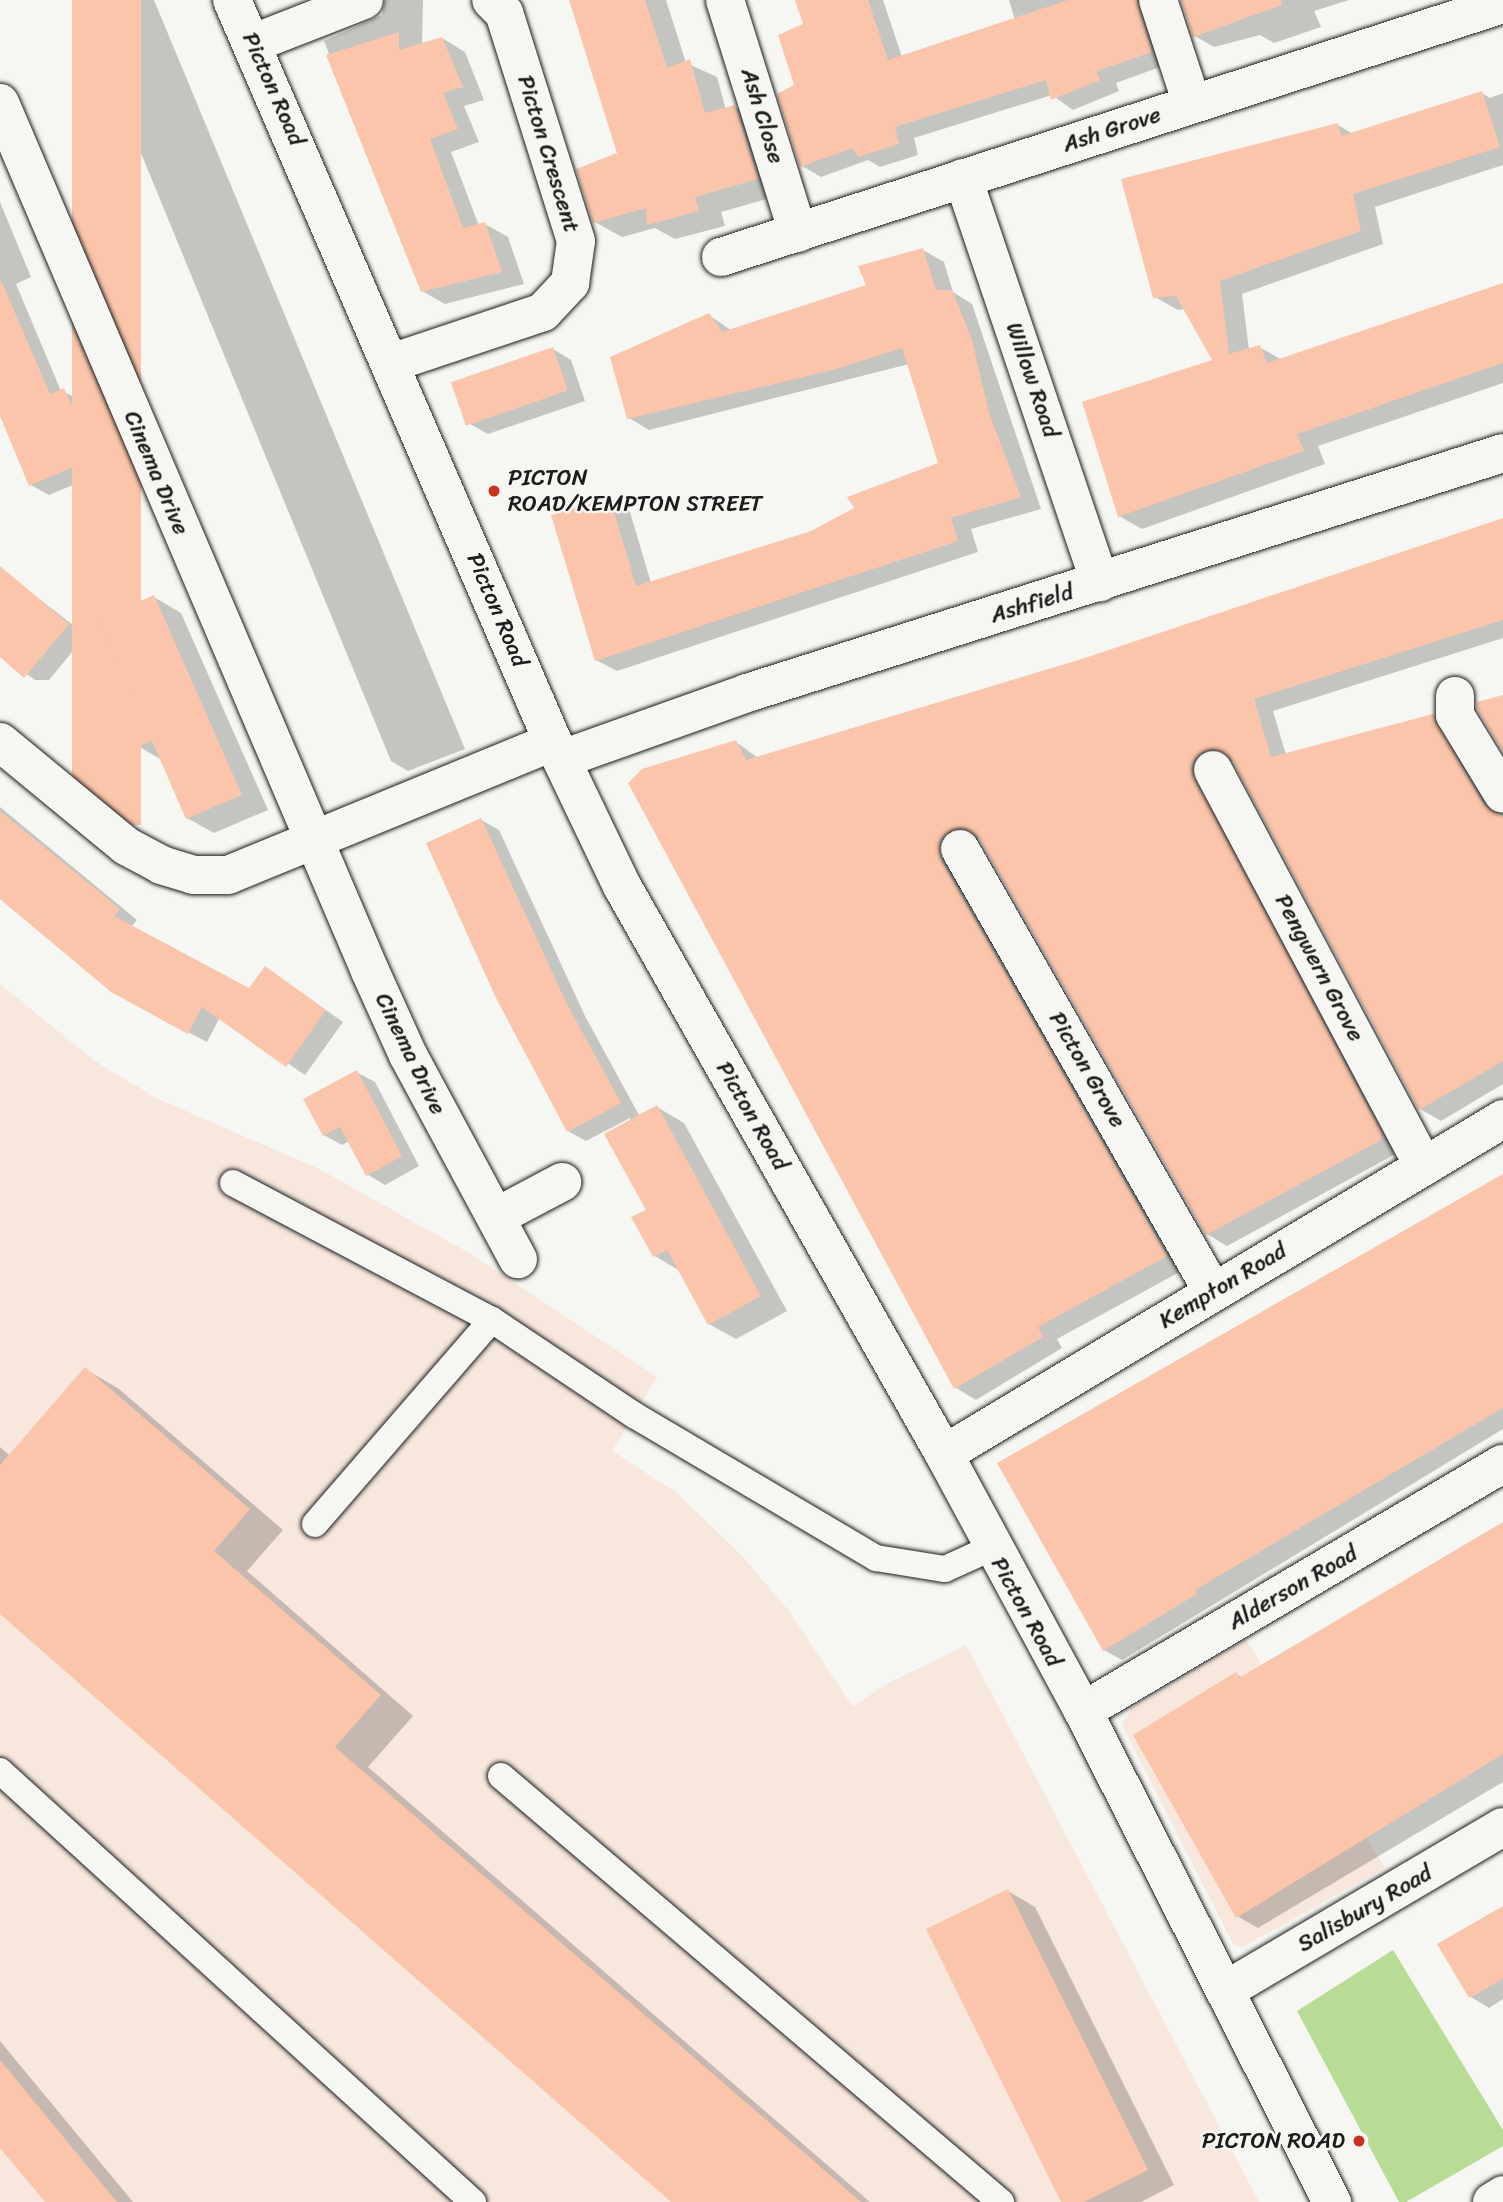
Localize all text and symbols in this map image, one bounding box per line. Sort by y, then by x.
street label: Picton Road [236,28,310,150]
street label: Ash Close [734,65,790,167]
street label: Picton Crescent [511,72,585,236]
street label: Ash Grove [1059,101,1165,159]
street label: Willow Road [999,319,1065,441]
street label: Cinema Drive [117,407,195,539]
place label: PICTON ROAD/KEMPTON STREET [508,464,765,518]
marker: PICTON ROAD/KEMPTON STREET [486,483,502,499]
street label: Picton Road [461,549,533,671]
street label: Ashfield [987,578,1077,630]
street label: Pengwern Grove [1268,889,1370,1047]
street label: Cinema Drive [369,989,451,1119]
street label: Picton Grove [1043,1007,1131,1133]
street label: Picton Road [710,1057,794,1175]
street label: Kempton Road [1154,1237,1292,1335]
street label: Alderson Road [1223,1540,1363,1636]
street label: Picton Road [985,1552,1067,1672]
street label: Salisbury Road [1293,1859,1437,1959]
place label: PICTON ROAD [1202,2127,1345,2155]
marker: PICTON ROAD [1351,2133,1367,2149]

